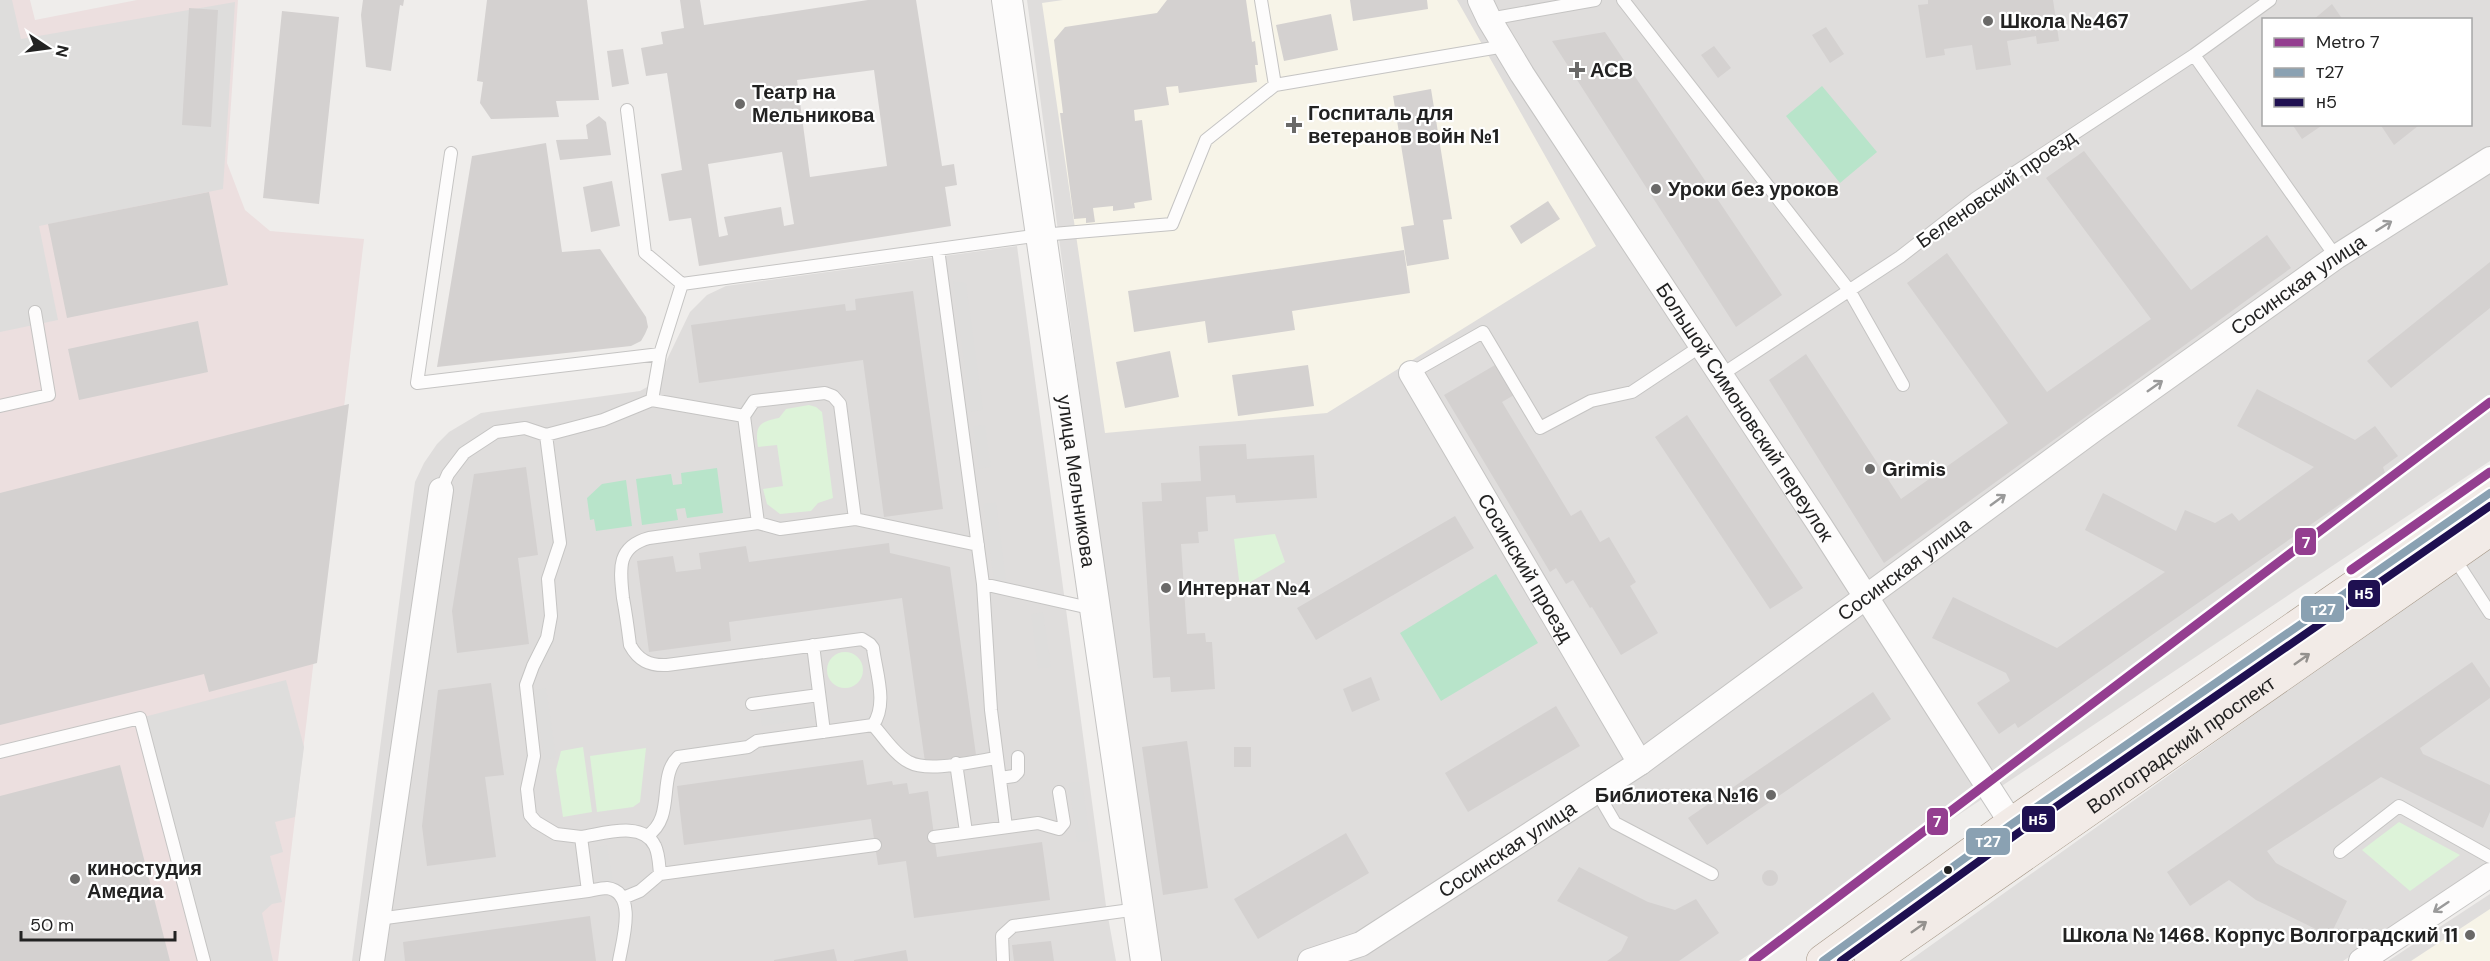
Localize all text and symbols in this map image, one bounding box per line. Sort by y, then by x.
place label: Школа №467 [2000,8,2129,34]
marker: Школа №467 [1981,14,1995,28]
north arrow [18,18,78,78]
legend [2262,18,2472,126]
text: Metro 7 [2316,30,2380,54]
text: N [51,43,74,59]
place label: АСВ [1590,57,1633,83]
text: т27 [2316,60,2344,84]
marker: АСВ [1568,61,1586,79]
place label: Театр на Мельникова [752,79,875,128]
text: н5 [2316,90,2337,114]
marker: Театр на Мельникова [733,97,747,111]
place label: Госпиталь для ветеранов войн №1 [1308,100,1499,149]
marker: Госпиталь для ветеранов войн №1 [1285,116,1303,134]
street label: Беленовский проезд [1911,124,2081,254]
place label: Уроки без уроков [1668,176,1839,202]
marker: Уроки без уроков [1649,182,1663,196]
one-way arrow [2375,220,2392,232]
street label: Сосинская улица [2225,228,2371,341]
street label: Большой Симоновский переулок [1650,278,1840,546]
one-way arrow [2147,379,2163,392]
street label: улица Мельникова [1051,393,1102,570]
place label: Grimis [1882,456,1946,482]
marker: Grimis [1863,462,1877,476]
street label: Сосинский проезд [1472,489,1579,647]
one-way arrow [1990,494,2006,507]
street label: Сосинская улица [1832,511,1977,627]
line badge: 7 [2294,527,2317,556]
text: 7 [2302,532,2311,553]
place label: Интернат №4 [1178,575,1311,601]
line badge: н5 [2347,579,2381,608]
marker: Интернат №4 [1159,581,1173,595]
text: н5 [2354,583,2374,604]
line badge: т27 [2300,595,2345,623]
text: т27 [2310,599,2336,620]
one-way arrow [2294,653,2310,666]
street label: Волгоградский проспект [2081,670,2280,820]
place label: Библиотека №16 [1595,782,1759,808]
marker: Библиотека №16 [1764,788,1778,802]
street label: Сосинская улица [1433,794,1582,903]
line badge: н5 [2021,805,2056,833]
line badge: 7 [1926,807,1949,836]
text: н5 [2028,809,2048,830]
text: 7 [1933,811,1942,832]
line badge: т27 [1965,827,2011,856]
text: т27 [1975,831,2001,852]
place label: киностудия Амедиа [87,855,202,904]
unlabelled marker [1942,864,1954,876]
marker: киностудия Амедиа [68,872,82,886]
one-way arrow [2433,901,2450,914]
scale bar [21,904,176,942]
text: 50 m [30,913,74,937]
one-way arrow [1910,921,1926,933]
place label: Школа № 1468. Корпус Волгоградский 11 [2062,922,2458,948]
marker: Школа № 1468. Корпус Волгоградский 11 [2463,928,2477,942]

